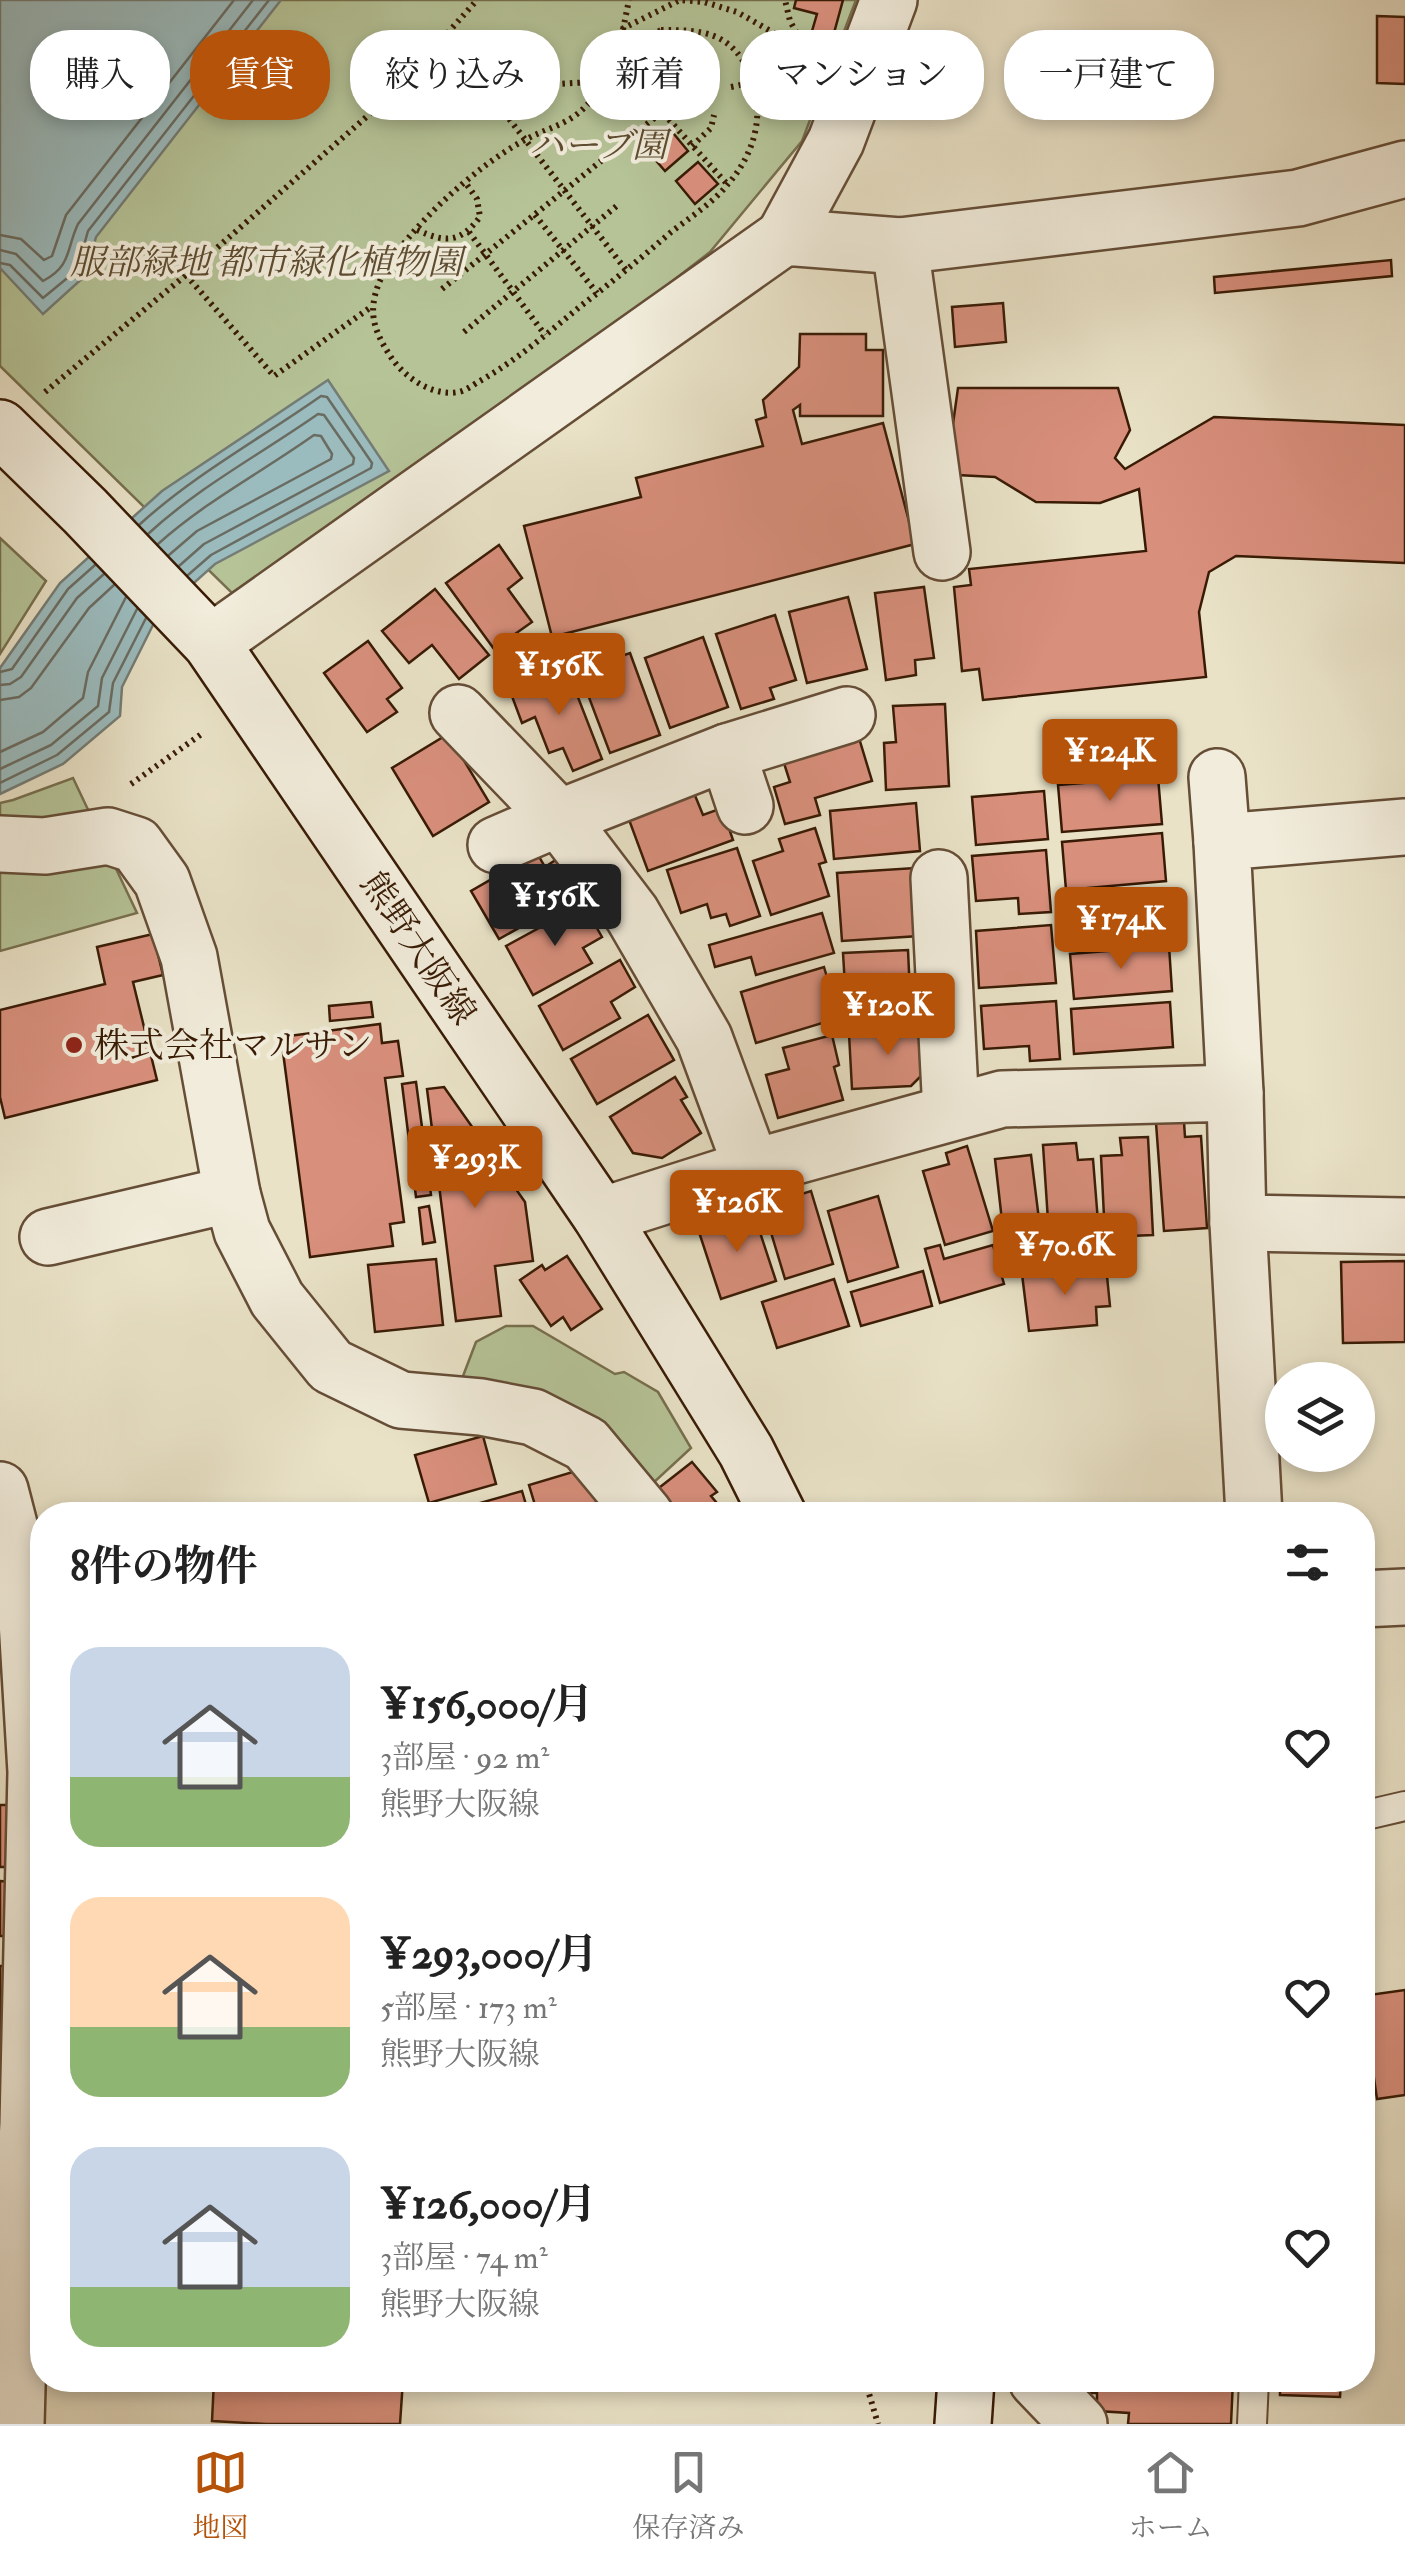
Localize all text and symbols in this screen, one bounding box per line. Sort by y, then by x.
chip: 購入 [30,30,170,120]
chip: 賃貸 [190,30,330,120]
chip: 絞り込み [350,30,560,120]
chip: 新着 [580,30,720,120]
chip: マンション [740,30,984,120]
chip: 一戸建て [1004,30,1214,120]
park label: ハーブ園 [529,124,672,168]
park label: 服部緑地 都市緑化植物園 [70,241,467,285]
pin: ¥156K [489,633,629,718]
text: ¥156K [515,645,603,685]
pin: ¥124K [1040,719,1180,804]
text: ¥124K [1064,731,1156,771]
street label: 熊野大阪線 [351,864,485,1033]
pin: ¥156K [485,864,625,949]
text: ¥156K [511,876,599,916]
pin: ¥174K [1051,887,1191,972]
text: ¥174K [1077,899,1165,939]
pin: ¥120K [818,973,958,1058]
text: ¥120K [843,985,933,1025]
place label: 株式会社マルサン [94,1024,372,1068]
marker: 株式会社マルサン [63,1034,85,1056]
pin: ¥293K [405,1126,545,1211]
text: ¥293K [429,1138,521,1178]
pin: ¥126K [667,1170,807,1255]
text: ¥126K [692,1182,782,1222]
pin: ¥70.6K [984,1213,1146,1298]
text: ¥70.6K [1015,1225,1115,1265]
map controls [1265,1362,1375,1472]
button: layers [1265,1362,1375,1472]
icon: filters [1280,1535,1335,1590]
text: 8件の物件 [70,1541,258,1593]
text: ¥156,000/月 [380,1679,593,1731]
icon: home [150,1687,270,1807]
icon: heart [1280,1720,1335,1775]
text: 3部屋 · 92 m² [380,1738,549,1778]
text: 熊野大阪線 [380,1785,540,1825]
text: ¥293,000/月 [380,1929,598,1981]
icon: home [150,1937,270,2057]
icon: heart [1280,1970,1335,2025]
text: 5部屋 · 173 m² [380,1988,557,2028]
text: 熊野大阪線 [380,2035,540,2075]
text: ¥126,000/月 [380,2179,597,2231]
icon: home [150,2187,270,2307]
icon: heart [1280,2220,1335,2275]
text: 3部屋 · 74 m² [380,2238,548,2278]
text: 熊野大阪線 [380,2285,540,2325]
tab: 地図 [192,2445,248,2546]
tab: 保存済み [632,2445,745,2546]
tab: ホーム [1129,2445,1213,2546]

